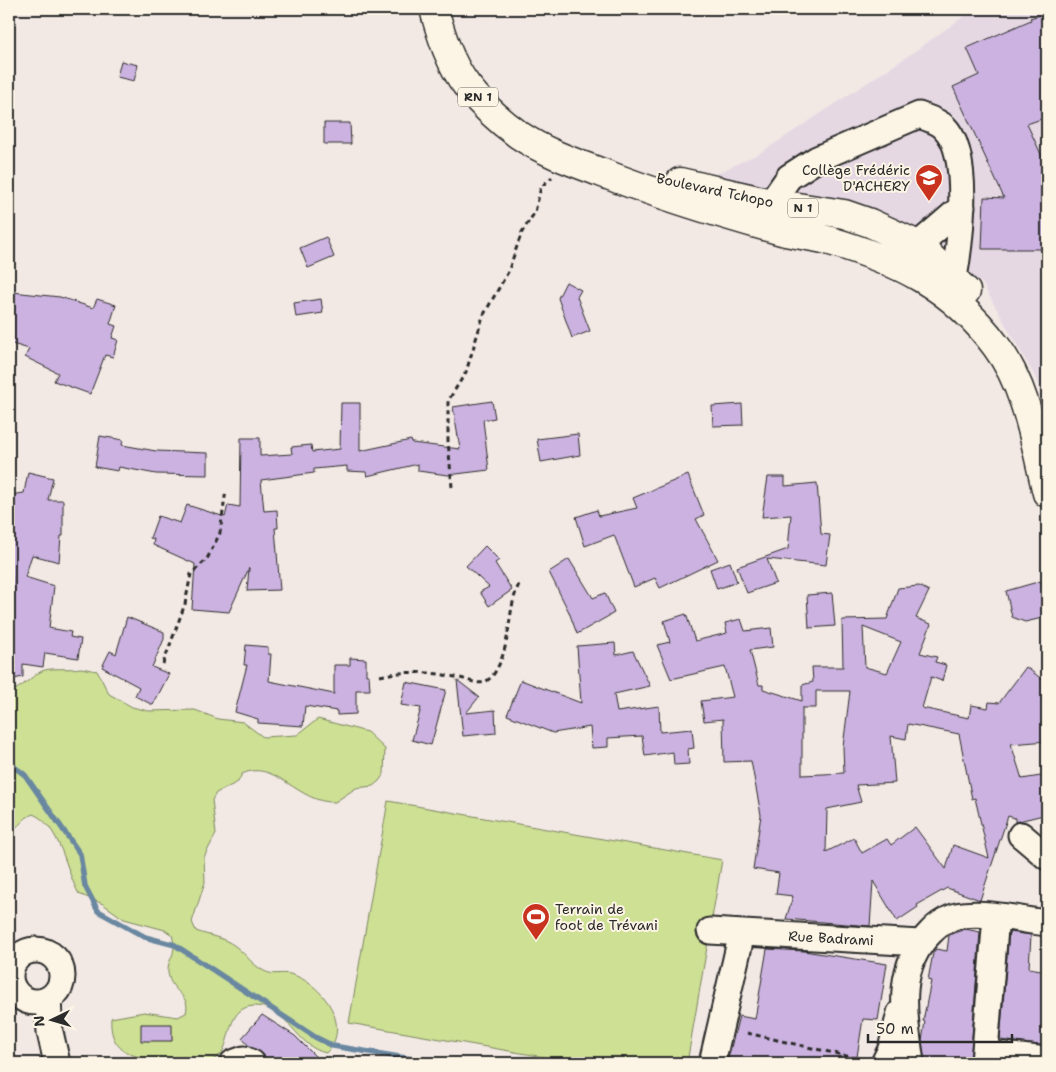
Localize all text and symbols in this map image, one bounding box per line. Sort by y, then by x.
road number: RN 1 [458,88,498,106]
place label: Collège Frédéric D'ACHERY [802,161,911,195]
school or university icon: Collège Frédéric D'ACHERY [914,163,944,202]
street label: Boulevard Tchopo [655,169,775,211]
road number: N 1 [788,198,818,218]
place label: Terrain de foot de Trévani [555,900,658,934]
sports icon: Terrain de foot de Trévani [521,902,551,941]
street label: Rue Badrami [788,927,874,949]
north arrow [28,994,78,1044]
scale bar [868,1012,1012,1044]
text: N [30,1015,48,1027]
text: 50 m [876,1019,914,1039]

